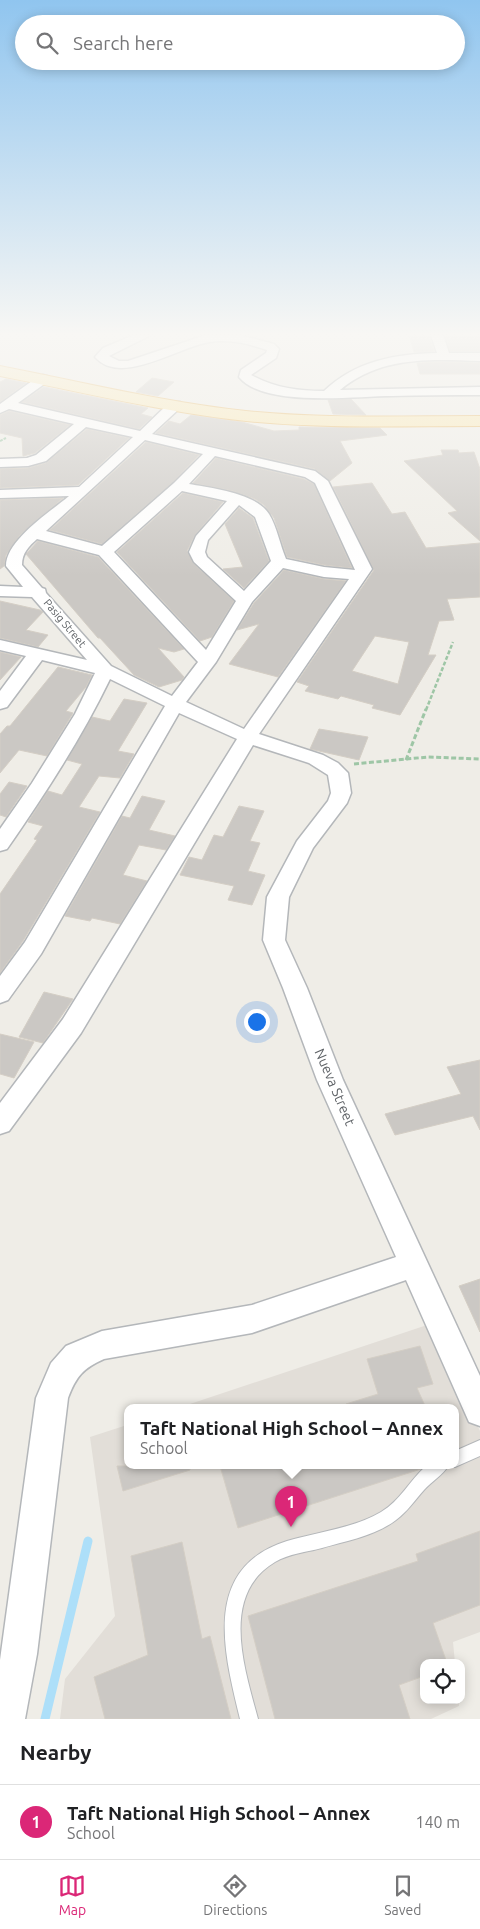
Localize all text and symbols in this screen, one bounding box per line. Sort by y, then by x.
search box [15,15,465,70]
icon: search [33,29,61,57]
text: Search here [73,32,173,54]
street label: Pasig Street [41,596,89,650]
your location [244,1009,270,1035]
street label: Nueva Street [312,1046,359,1128]
popup [124,1404,459,1469]
text: Taft National High School – Annex [140,1417,443,1439]
text: School [140,1439,188,1457]
pin: 1 [275,1486,307,1527]
map controls [420,1659,465,1704]
button: locate [420,1659,465,1704]
text: Nearby [20,1740,91,1764]
text: Taft National High School – Annex [67,1802,370,1824]
text: 1 [31,1813,41,1831]
text: 140 m [415,1813,460,1831]
text: School [67,1824,115,1842]
tab: Map [58,1872,86,1918]
tab: Directions [203,1872,267,1918]
tab: Saved [384,1872,422,1918]

